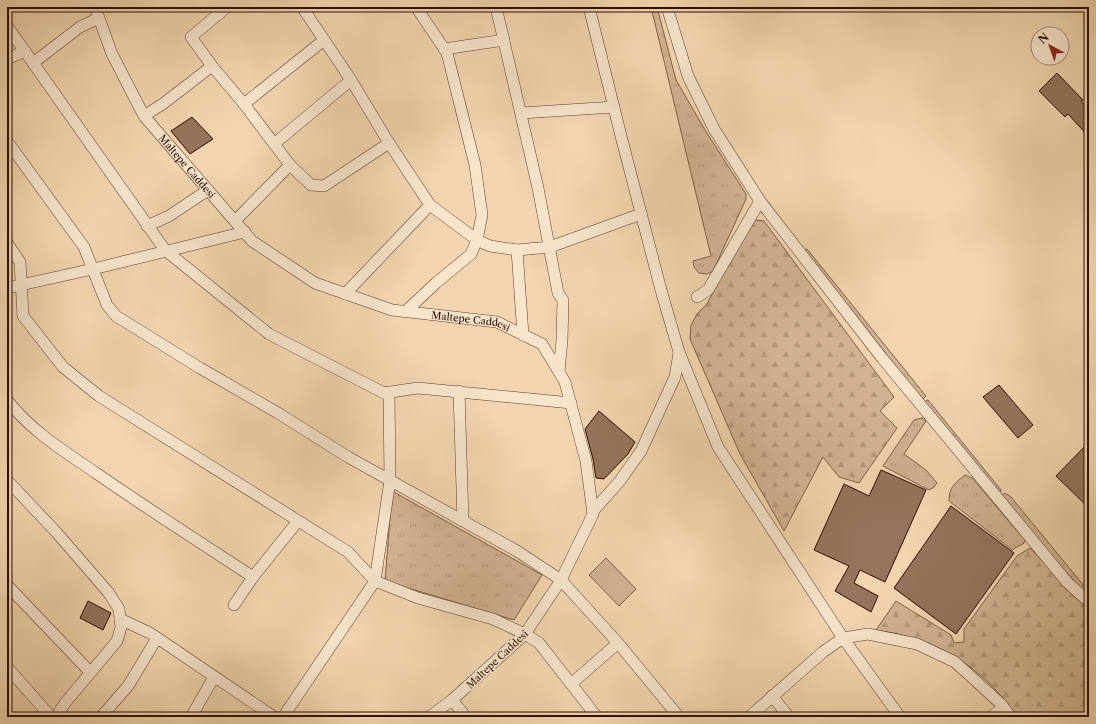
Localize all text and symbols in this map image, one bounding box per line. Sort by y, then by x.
north arrow [1030,26,1070,66]
text: N [1035,30,1052,47]
street label: Maltepe Caddesi [156,132,218,201]
street label: Maltepe Caddesi [431,309,512,334]
street label: Maltepe Caddesi [464,627,531,691]

